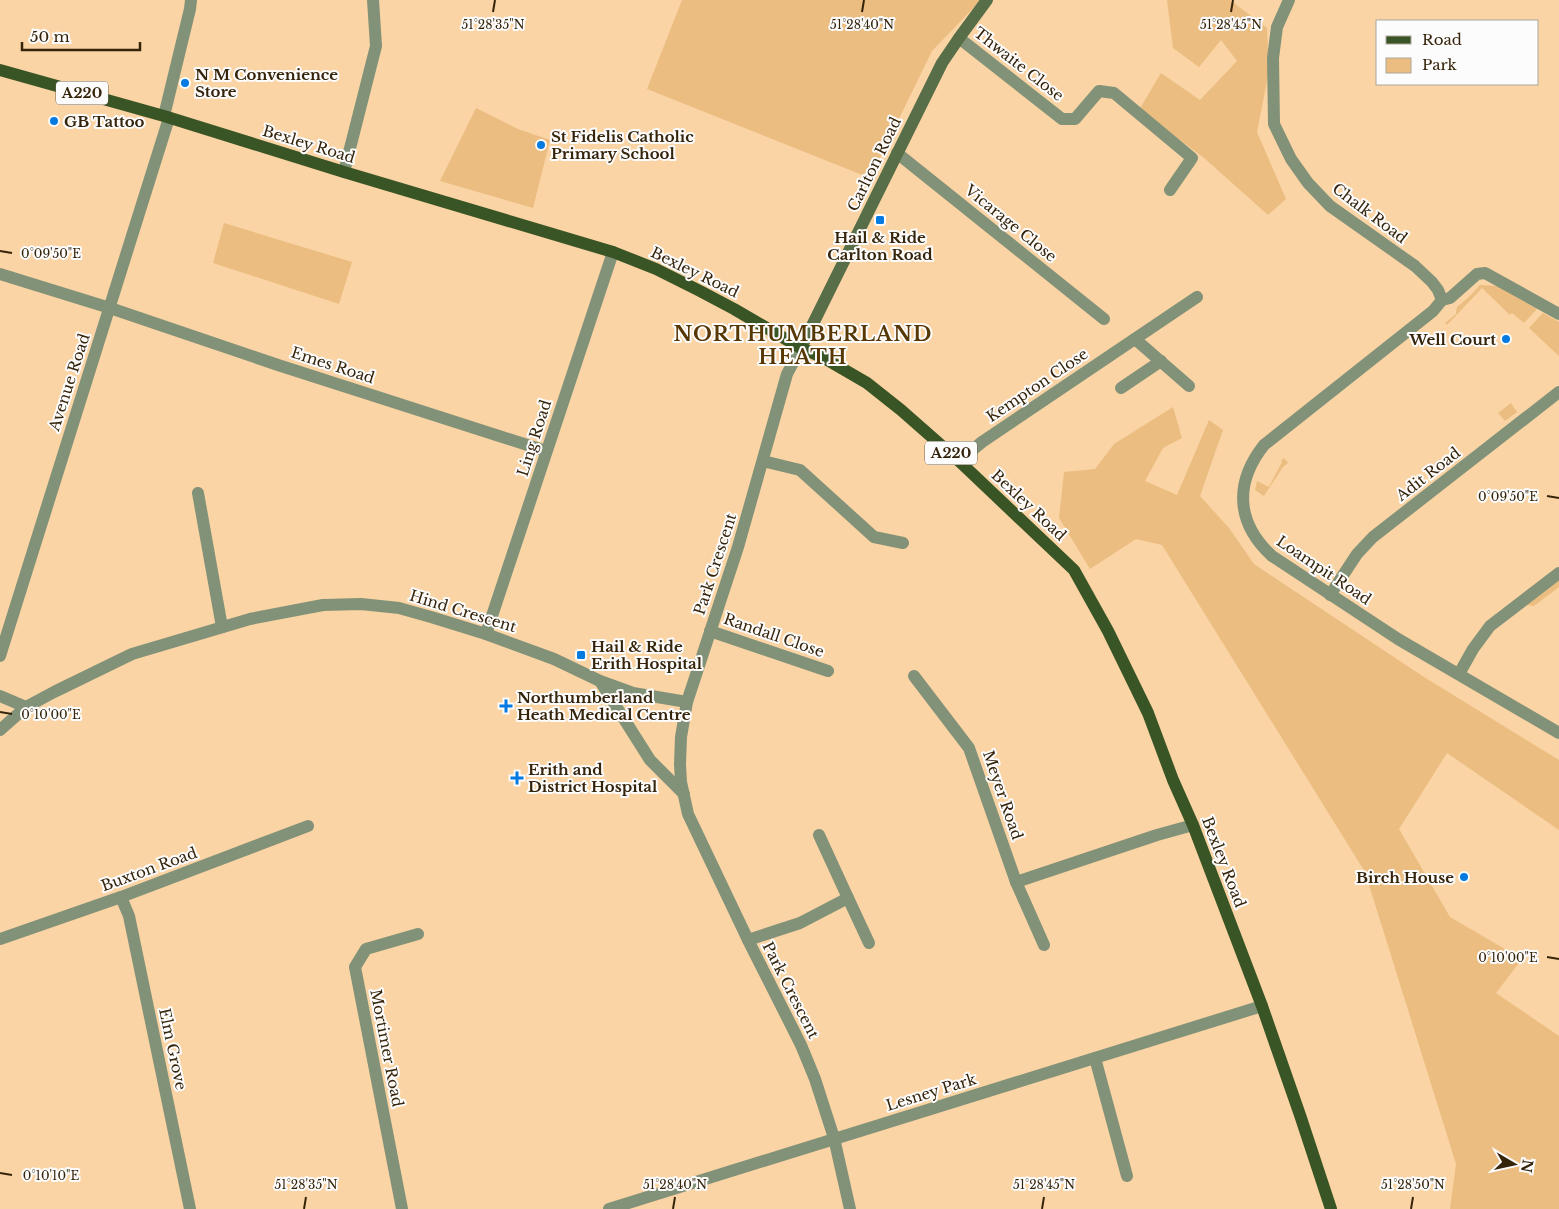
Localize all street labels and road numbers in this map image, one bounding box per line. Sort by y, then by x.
street label: Thwaite Close [970,23,1068,105]
road number: A220 [56,82,108,105]
street label: Carlton Road [843,114,905,214]
street label: Bexley Road [260,121,358,167]
street label: Chalk Road [1329,179,1411,247]
street label: Vicarage Close [961,180,1061,266]
street label: Bexley Road [648,242,742,302]
street label: Avenue Road [44,331,94,434]
street label: Emes Road [289,343,377,387]
street label: Kempton Close [983,344,1091,426]
street label: Ling Road [513,397,555,479]
road number: A220 [925,442,977,464]
street label: Adit Road [1391,443,1464,506]
street label: Bexley Road [987,465,1071,545]
street label: Park Crescent [690,510,741,617]
street label: Loampit Road [1273,531,1375,609]
street label: Hind Crescent [407,586,519,636]
street label: Randall Close [721,609,827,661]
street label: Meyer Road [979,748,1027,842]
street label: Bexley Road [1198,814,1250,910]
street label: Buxton Road [98,843,200,895]
street label: Park Crescent [758,938,824,1042]
street label: Mortimer Road [366,988,408,1108]
street label: Elm Grove [155,1006,191,1092]
street label: Lesney Park [884,1069,979,1115]

